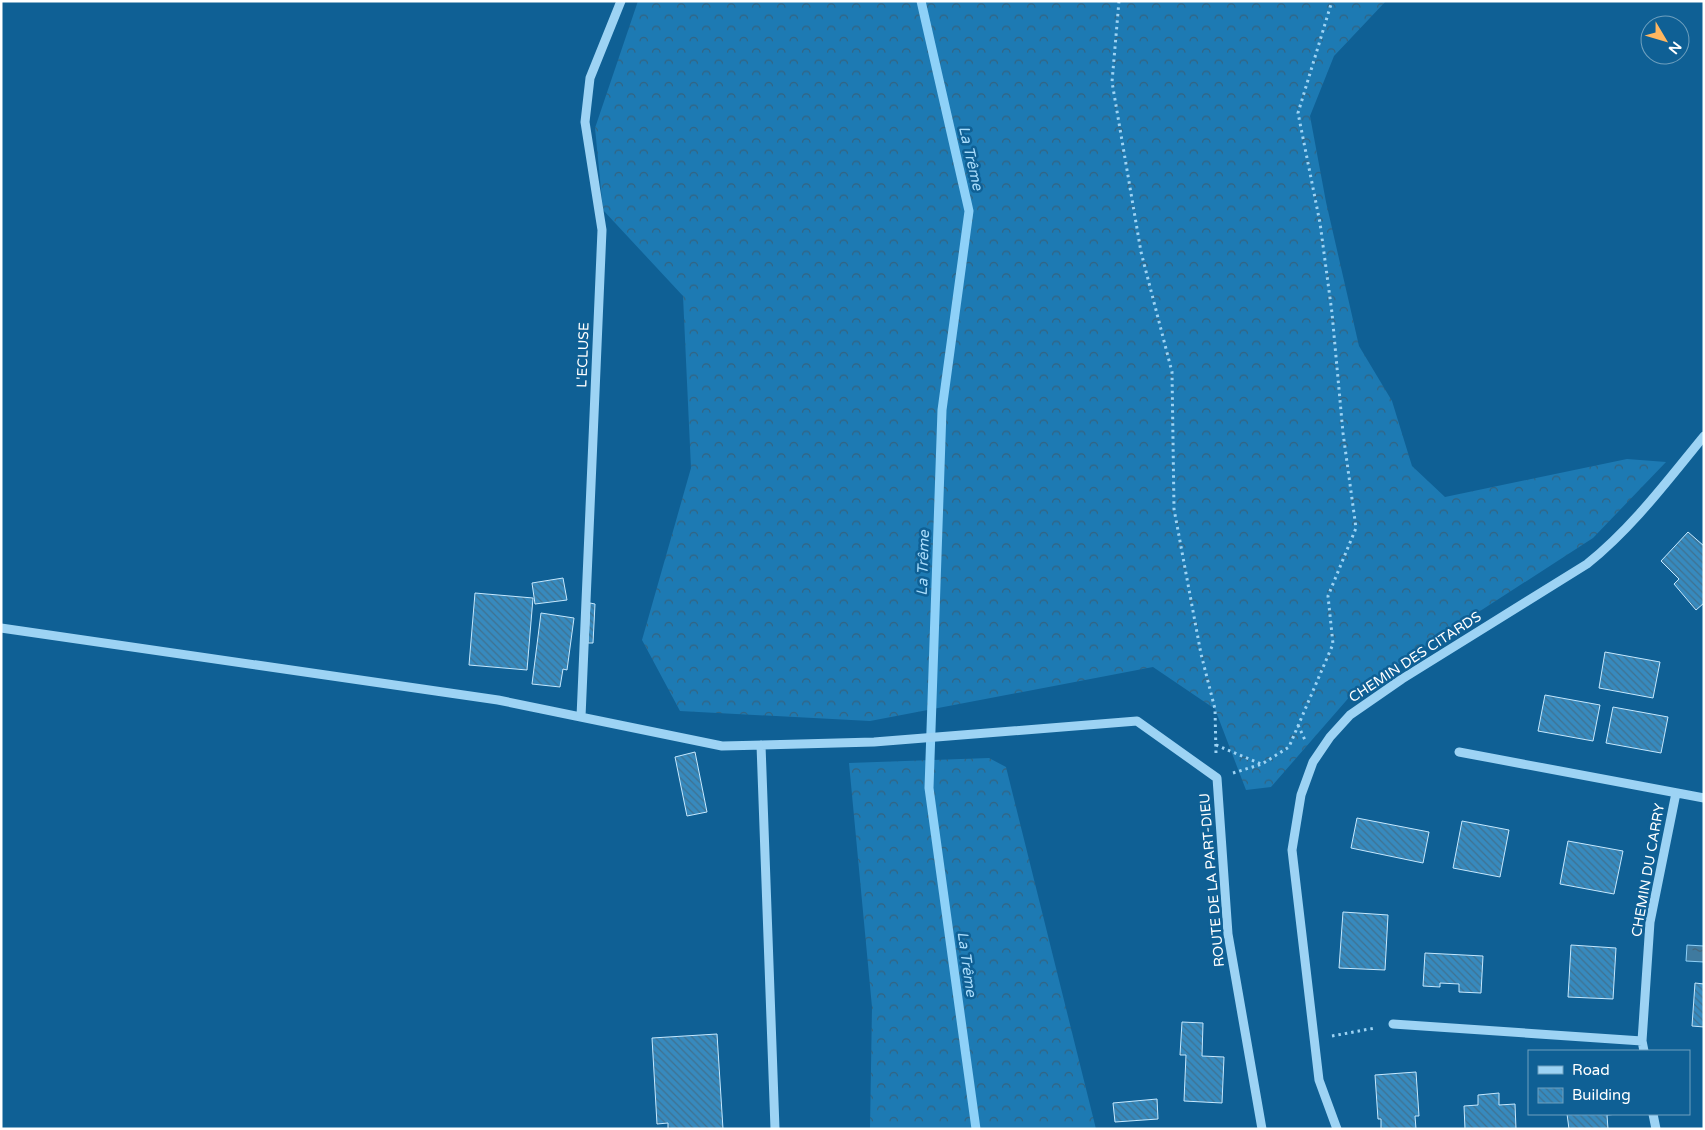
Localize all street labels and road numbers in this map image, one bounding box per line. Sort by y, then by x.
street label: L'ECLUSE [573,322,593,388]
street label: CHEMIN DES CITARDS [1346,608,1485,706]
street label: ROUTE DE LA PART-DIEU [1196,792,1228,968]
street label: CHEMIN DU CARRY [1628,802,1668,938]

